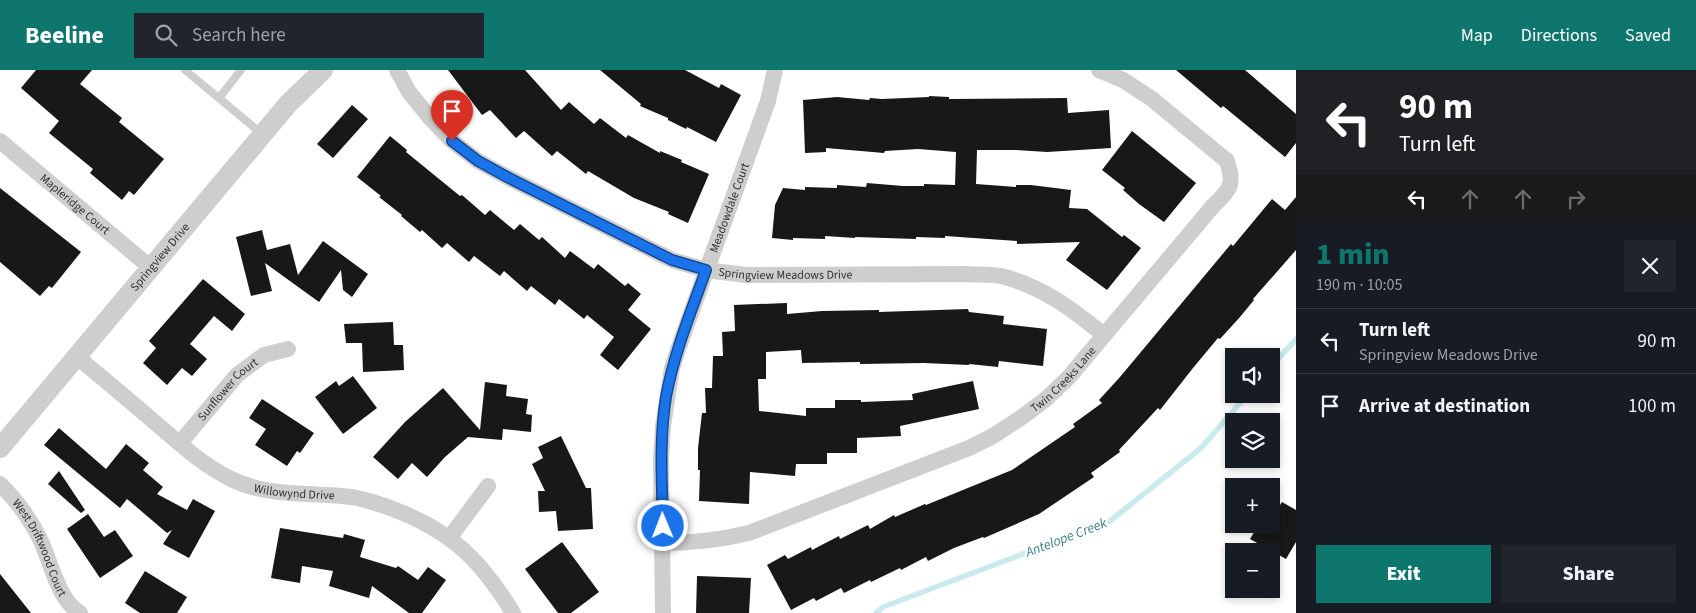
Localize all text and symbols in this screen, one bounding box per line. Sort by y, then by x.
search box [134,13,484,58]
text: Beeline [25,18,104,53]
icon: search [152,21,180,49]
text: Search here [192,22,286,49]
text: Map [1461,23,1493,48]
text: Directions [1521,23,1597,48]
text: Saved [1625,23,1671,48]
text: 90 m [1399,82,1473,132]
pin [431,90,473,141]
icon: left [1316,90,1381,155]
icon: arrive [438,97,466,125]
text: Turn left [1399,128,1475,160]
street label: Meadowdale Court [706,161,754,255]
street label: Mapleridge Court [36,170,113,239]
icon: left [1403,185,1431,213]
icon: ahead [1456,185,1484,213]
icon: ahead [1509,185,1537,213]
icon: right [1562,185,1590,213]
street label: Springview Drive [127,220,194,295]
text: 1 min [1316,233,1390,276]
button: close [1624,240,1676,292]
street label: Springview Meadows Drive [717,264,853,284]
text: 190 m · 10:05 [1316,274,1403,296]
text: Turn left [1359,317,1430,344]
icon: left [1316,327,1344,355]
text: 90 m [1638,328,1676,355]
street label: Twin Creeks Lane [1027,343,1100,417]
text: Springview Meadows Drive [1359,344,1538,366]
map controls [1225,348,1280,598]
button: sound [1225,348,1280,403]
street label: Sunflower Court [194,354,262,425]
icon: arrive [1316,392,1344,420]
text: Arrive at destination [1359,393,1530,420]
text: 100 m [1628,393,1676,420]
button: layers [1225,413,1280,468]
button: + [1225,478,1280,533]
street label: Willowynd Drive [252,480,335,504]
street label: West Driftwood Court [8,496,71,600]
position arrow [636,499,688,551]
water label: Antelope Creek [1022,513,1110,563]
button: − [1225,543,1280,598]
button: Exit [1316,545,1491,603]
button: Share [1501,545,1676,603]

